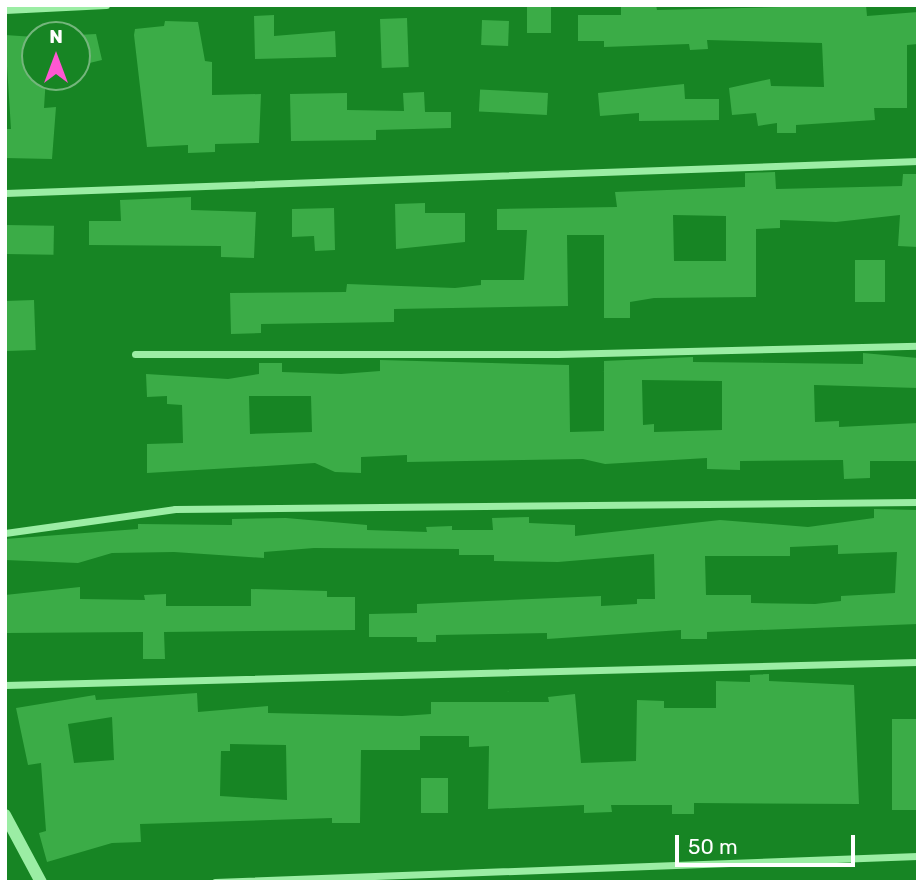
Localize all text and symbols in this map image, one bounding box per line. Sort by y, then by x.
north arrow [21,21,91,91]
text: N [49,25,63,48]
scale bar [678,820,858,864]
text: 50 m [688,834,738,859]

